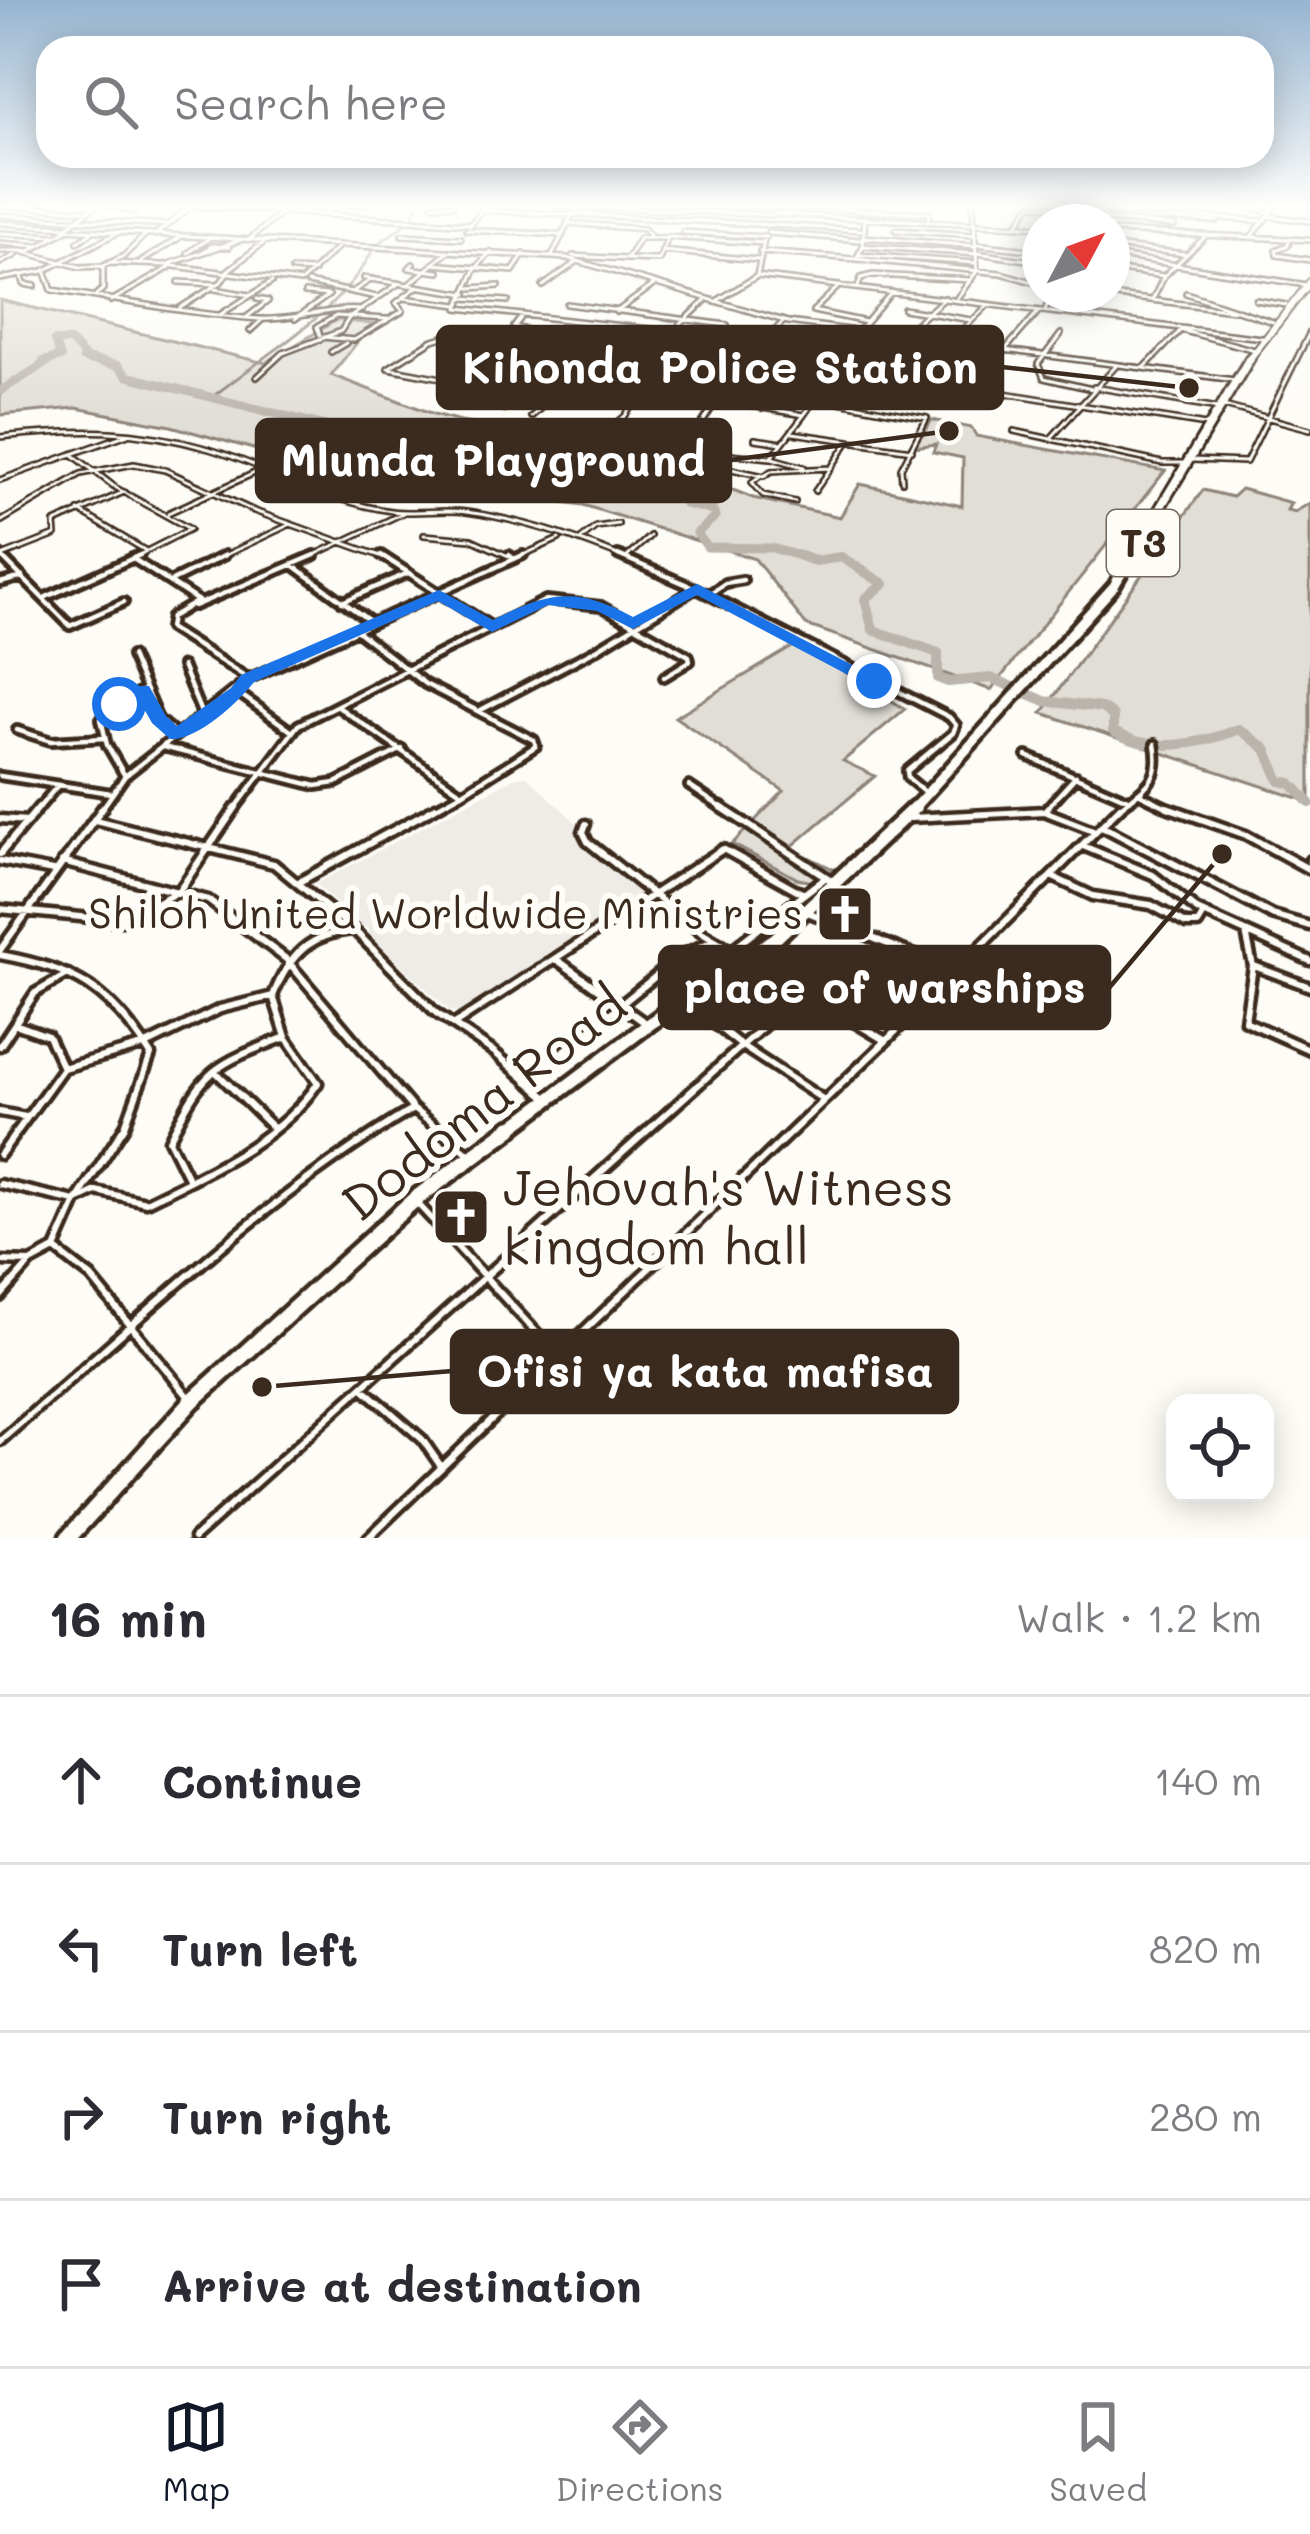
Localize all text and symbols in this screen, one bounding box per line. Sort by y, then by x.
search box [36,36,1274,168]
icon: search [78,69,144,135]
text: Search here [174,73,448,131]
north arrow [1022,204,1130,312]
callout: Kihonda Police Station [438,327,1002,408]
text: Kihonda Police Station [462,336,978,394]
callout: Mlunda Playground [257,420,730,501]
text: Mlunda Playground [280,429,706,488]
road number: T3 [1107,510,1179,576]
route end [847,654,901,708]
route start [92,677,146,731]
church icon: Shiloh United Worldwide Ministries [814,883,876,945]
place label: Shiloh United Worldwide Ministries [88,885,803,940]
callout: place of warships [660,947,1109,1028]
text: place of warships [684,956,1086,1014]
street label: Dodoma Road [326,970,638,1234]
place label: Jehovah's Witness kingdom hall [503,1152,954,1278]
church icon: Jehovah's Witness kingdom hall [430,1186,492,1248]
callout: Ofisi ya kata mafisa [452,1331,957,1412]
text: Ofisi ya kata mafisa [476,1340,934,1399]
map controls [1166,1394,1274,1502]
button: locate [1166,1394,1274,1502]
text: 16 min [48,1583,207,1650]
text: Walk · 1.2 km [1016,1591,1262,1642]
icon: ahead [48,1747,114,1813]
text: Continue [162,1751,362,1809]
text: 140 m [1154,1754,1262,1805]
icon: left [48,1915,114,1981]
text: Turn left [162,1919,358,1977]
text: 820 m [1149,1922,1262,1973]
icon: right [48,2083,114,2149]
text: Turn right [162,2087,391,2145]
text: 280 m [1149,2090,1262,2141]
icon: arrive [48,2251,114,2317]
text: Arrive at destination [162,2255,642,2313]
tab: Map [163,2394,230,2509]
tab: Directions [556,2394,723,2509]
tab: Saved [1049,2394,1147,2509]

